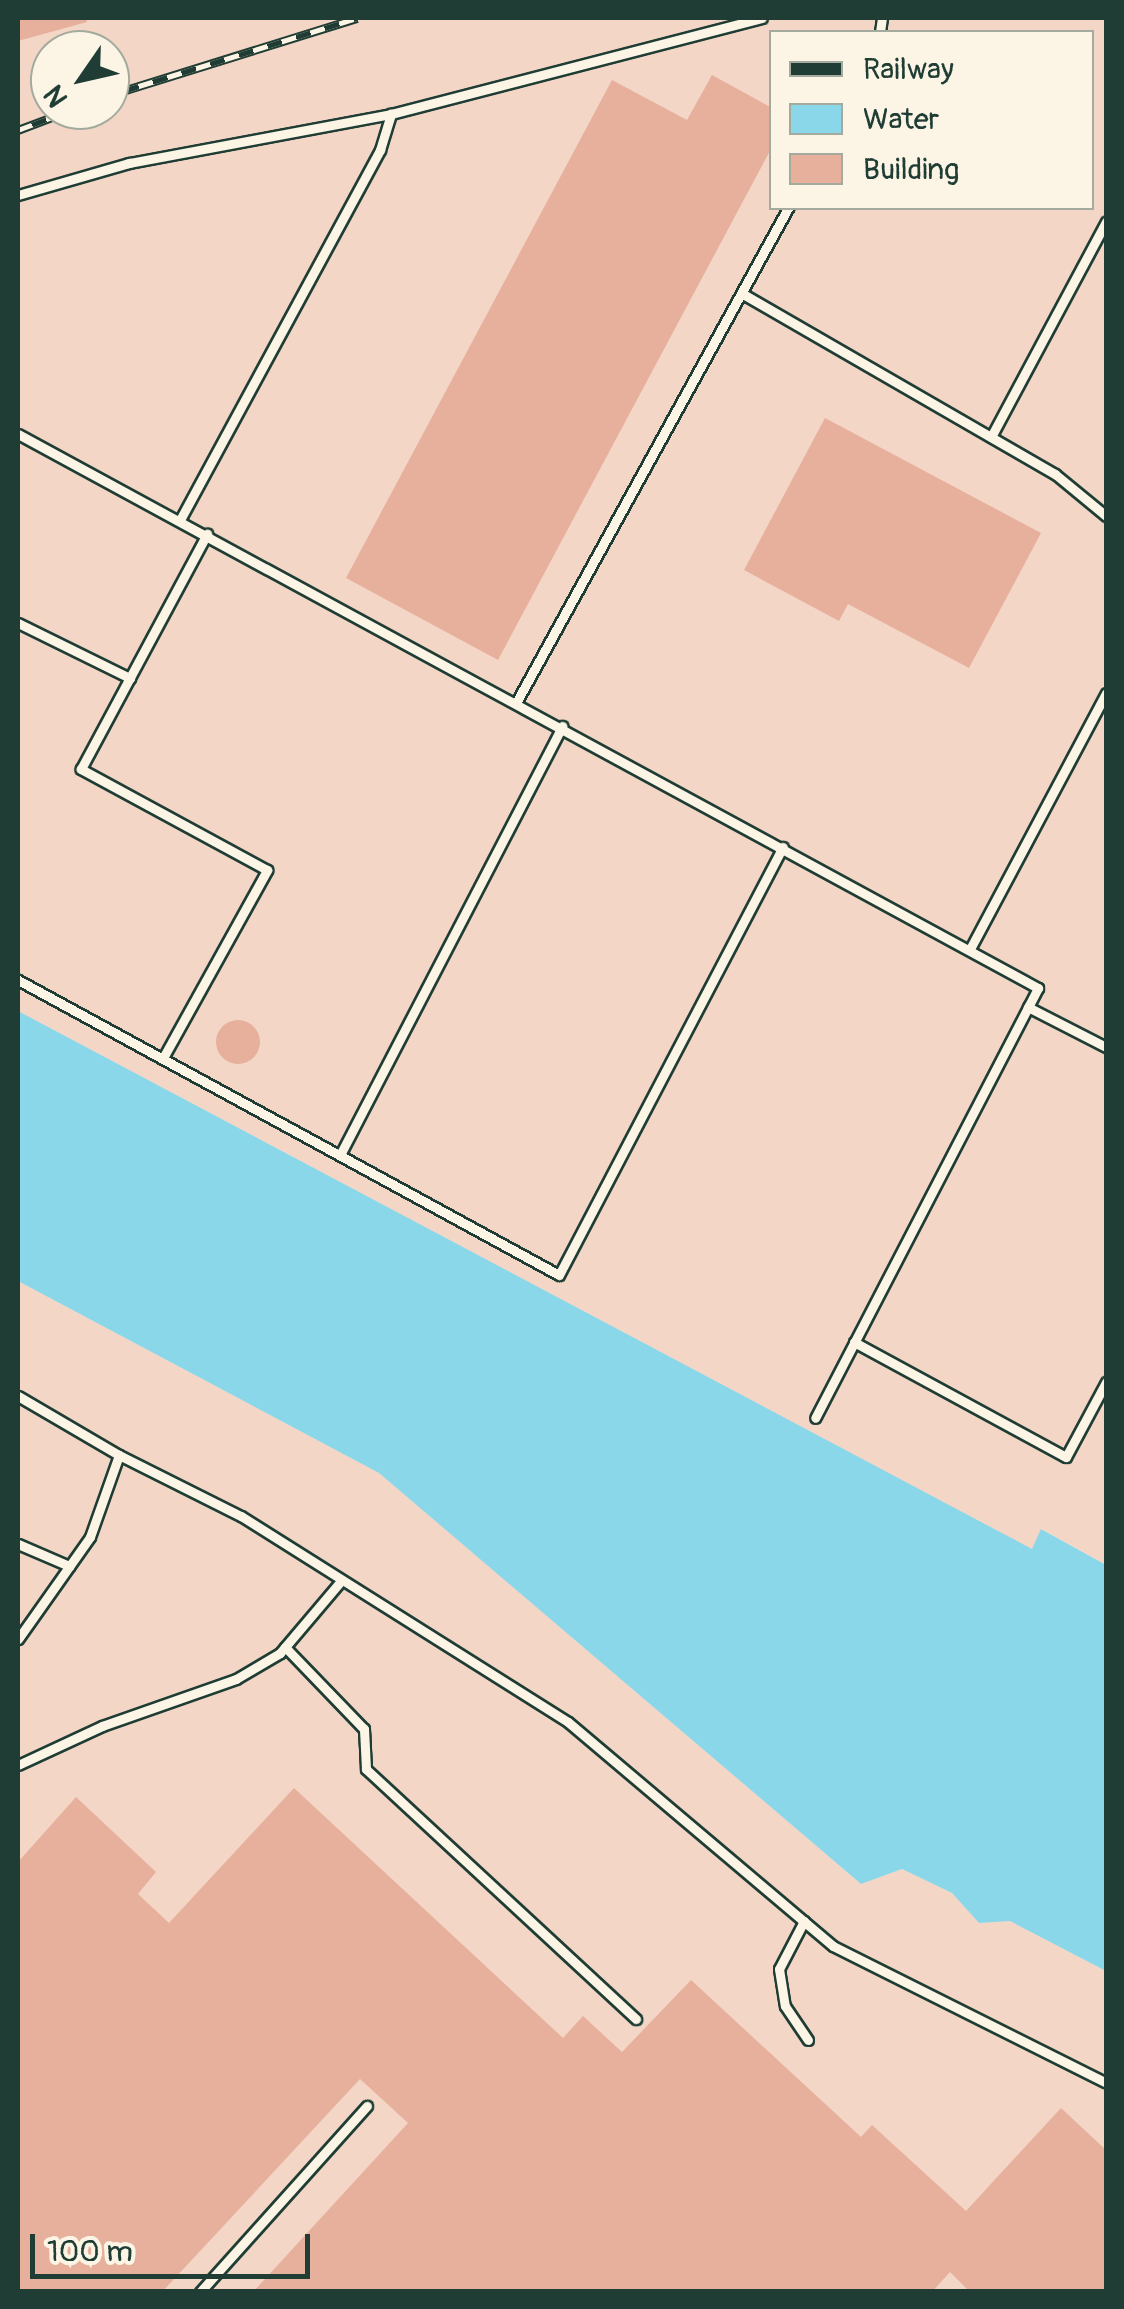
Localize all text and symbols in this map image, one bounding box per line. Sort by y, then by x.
north arrow [30,30,130,130]
legend [769,30,1094,210]
text: Railway [863,51,954,88]
text: N [37,78,76,114]
text: Water [863,101,939,138]
text: Building [863,151,959,188]
scale bar [35,2214,315,2276]
text: 100 m [47,2233,133,2270]

